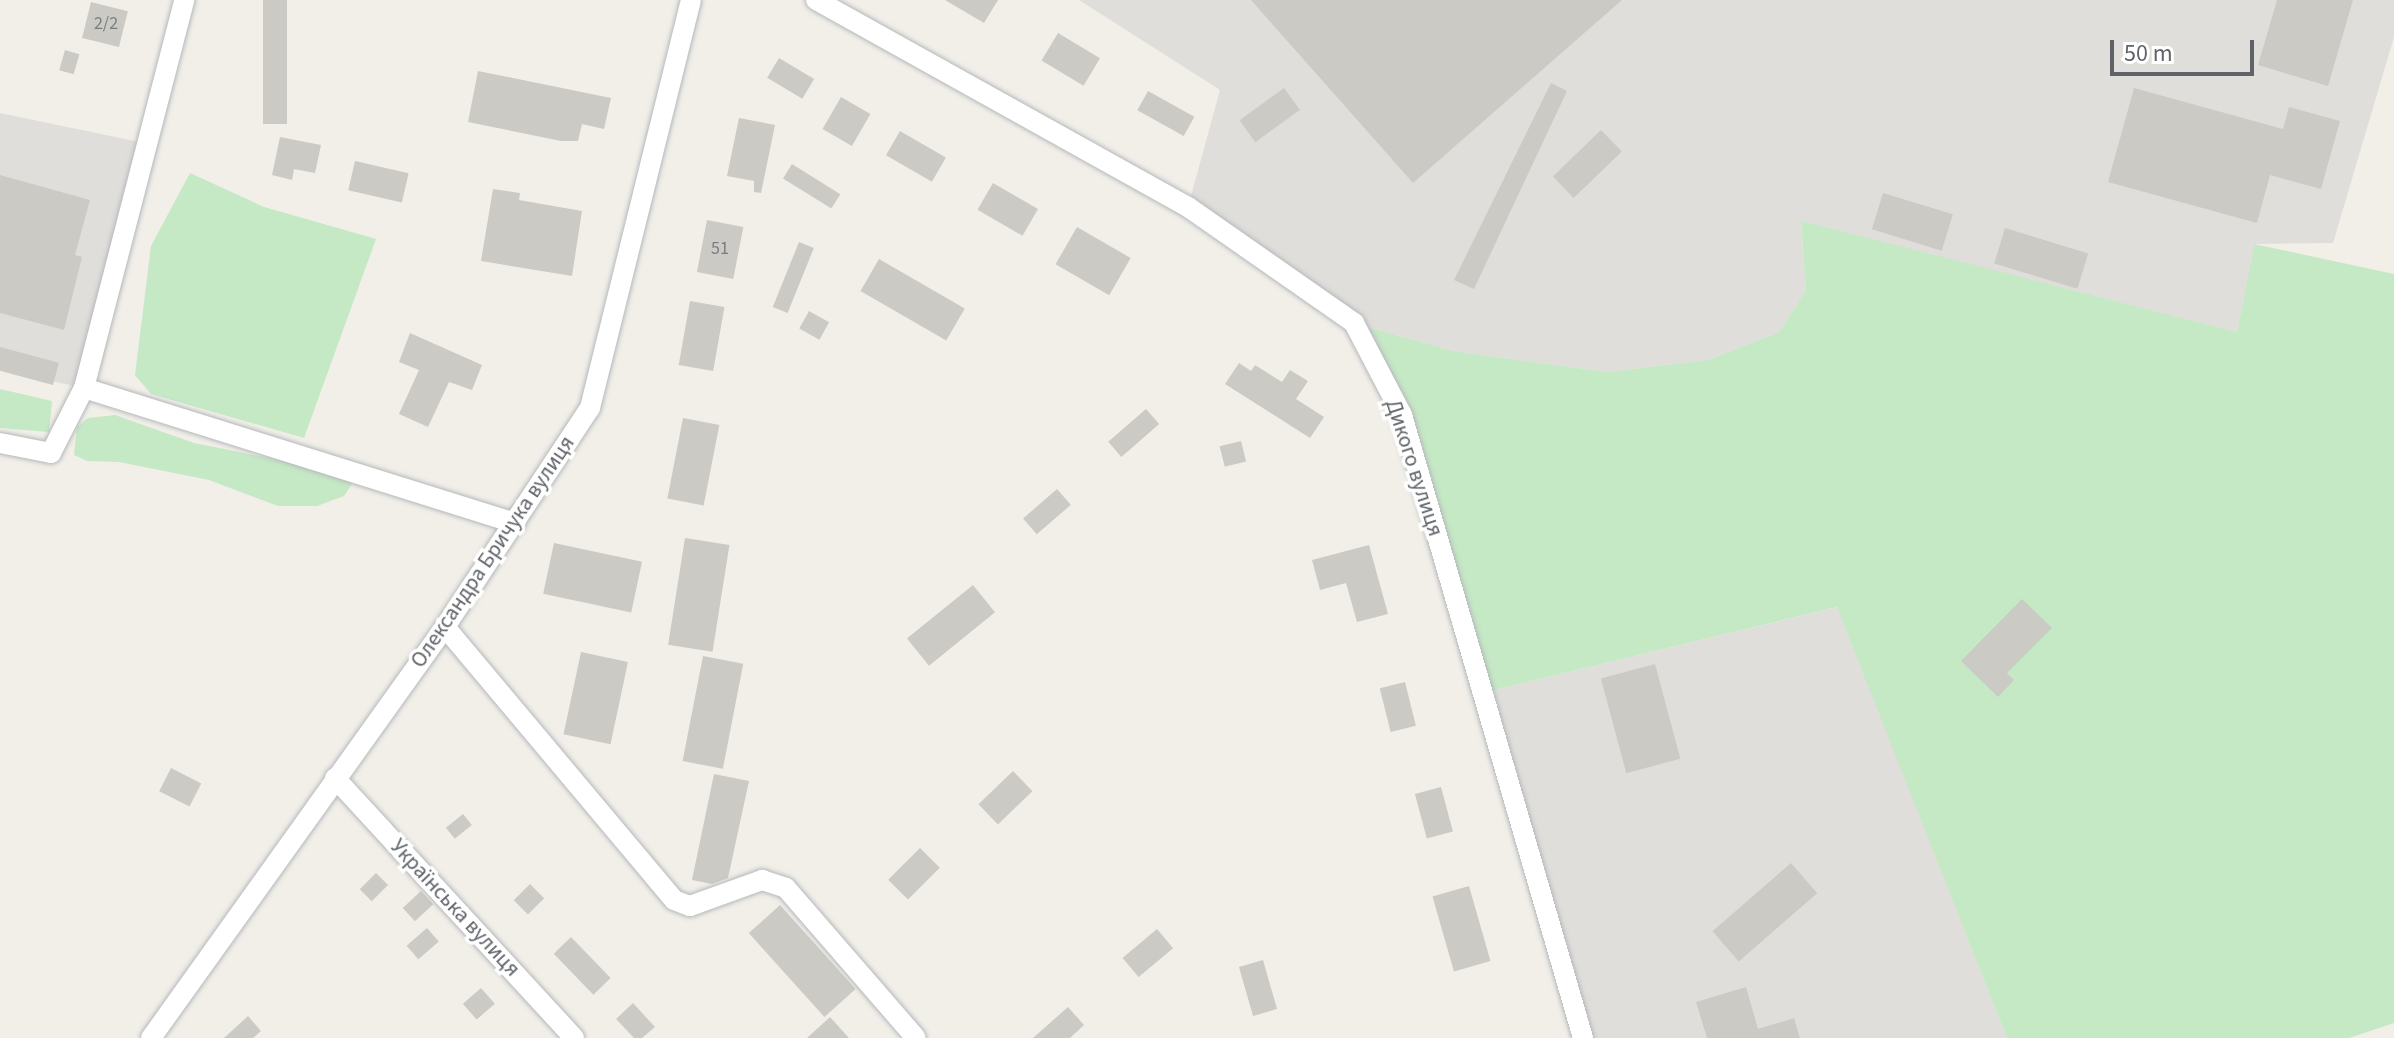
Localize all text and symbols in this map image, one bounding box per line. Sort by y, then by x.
house number: 2/2 [94,13,118,35]
scale bar [2114,24,2258,74]
text: 50 m [2124,36,2173,71]
house number: 51 [711,238,729,260]
street label: Дикого вулиця [1379,396,1449,540]
street label: Олександра Бричука вулиця [405,431,581,673]
street label: Українська вулиця [385,834,525,982]

